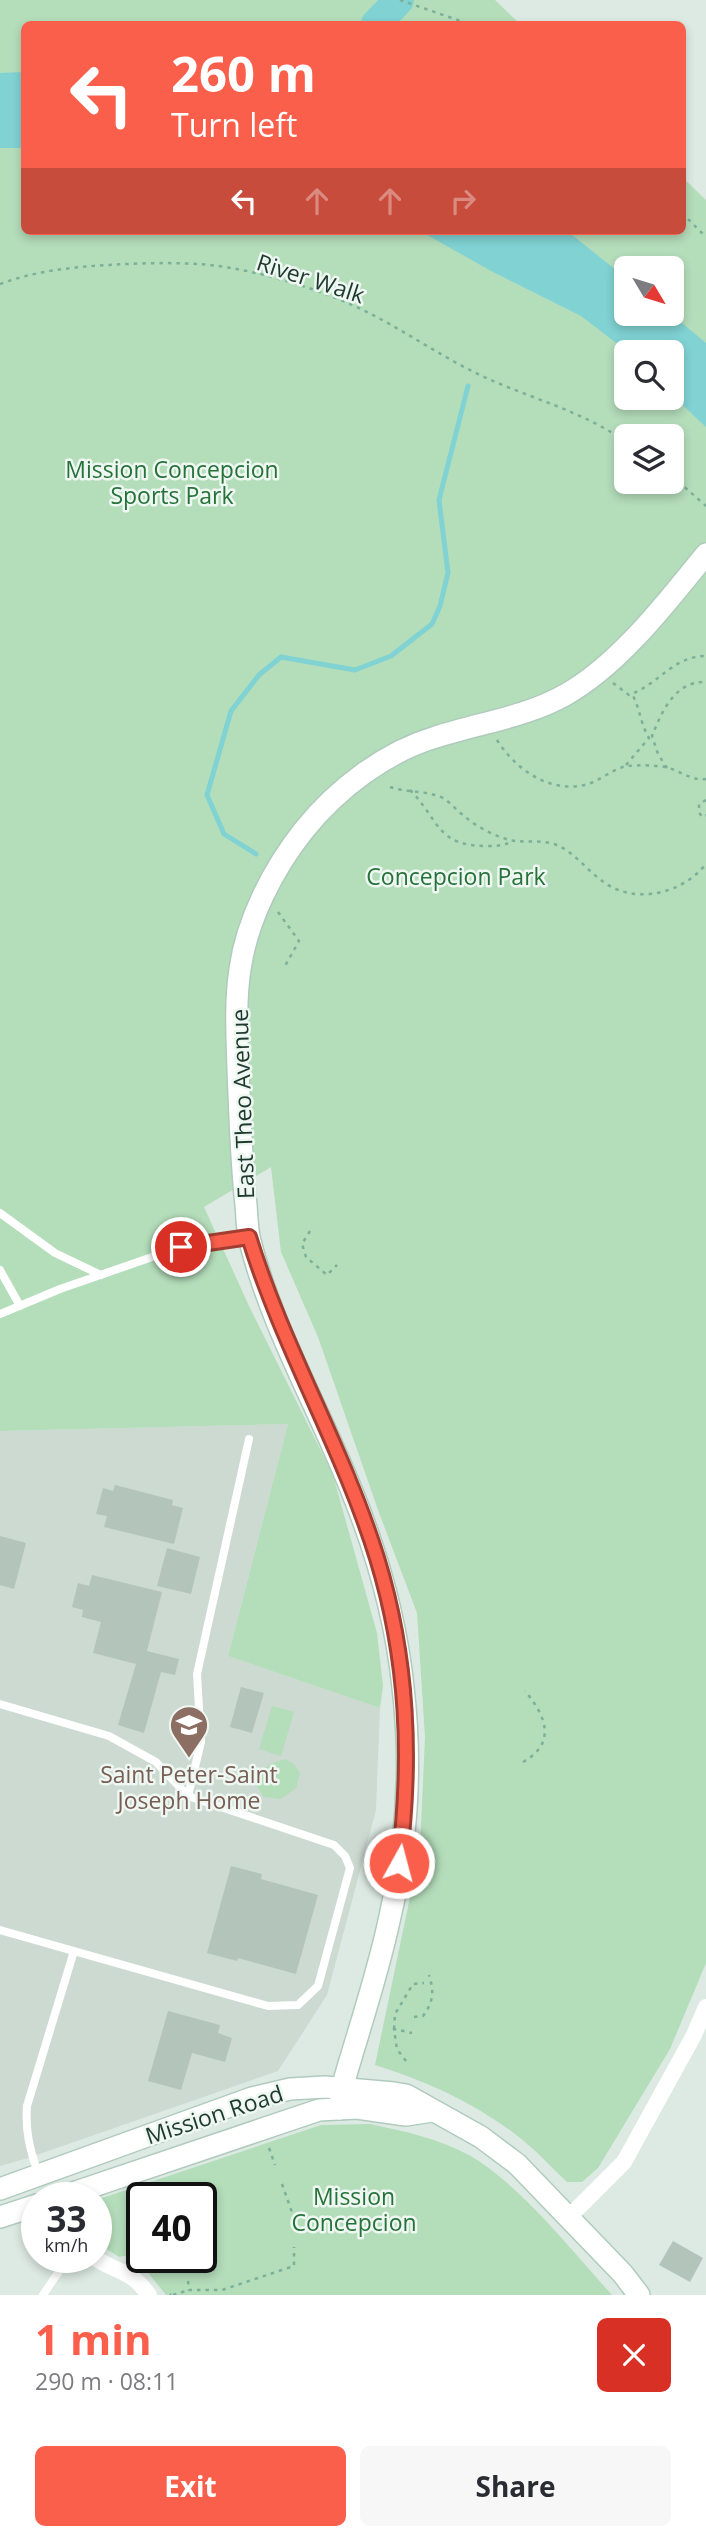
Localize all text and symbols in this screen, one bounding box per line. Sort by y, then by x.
text: 260 m [171,40,316,106]
icon: left [56,49,147,140]
text: Turn left [171,103,297,146]
icon: left [225,182,263,220]
icon: ahead [298,182,336,220]
icon: ahead [371,182,409,220]
icon: right [444,182,482,220]
street label: River Walk [253,246,369,310]
north arrow [614,256,684,326]
map controls [614,256,684,494]
button: search [614,340,684,410]
button: layers [614,424,684,494]
park label: Mission Concepcion Sports Park [65,453,279,511]
park label: Concepcion Park [366,860,546,892]
street label: East Theo Avenue [223,1008,261,1200]
pin [151,1217,211,1277]
icon: arrive [162,1228,200,1266]
school or university icon: Saint Peter-Saint Joseph Home [168,1704,210,1759]
place label: Saint Peter-Saint Joseph Home [100,1758,278,1816]
position arrow [362,1826,436,1900]
street label: Mission Road [141,2077,287,2151]
park label: Mission Concepcion [291,2180,417,2238]
speed limit sign: 40 [126,2182,217,2273]
text: 33 [46,2195,87,2242]
text: km/h [45,2233,88,2257]
text: 1 min [35,2310,152,2367]
button: close [597,2318,671,2392]
text: 290 m · 08:11 [35,2365,178,2397]
button: Exit [35,2446,346,2526]
button: Share [360,2446,671,2526]

